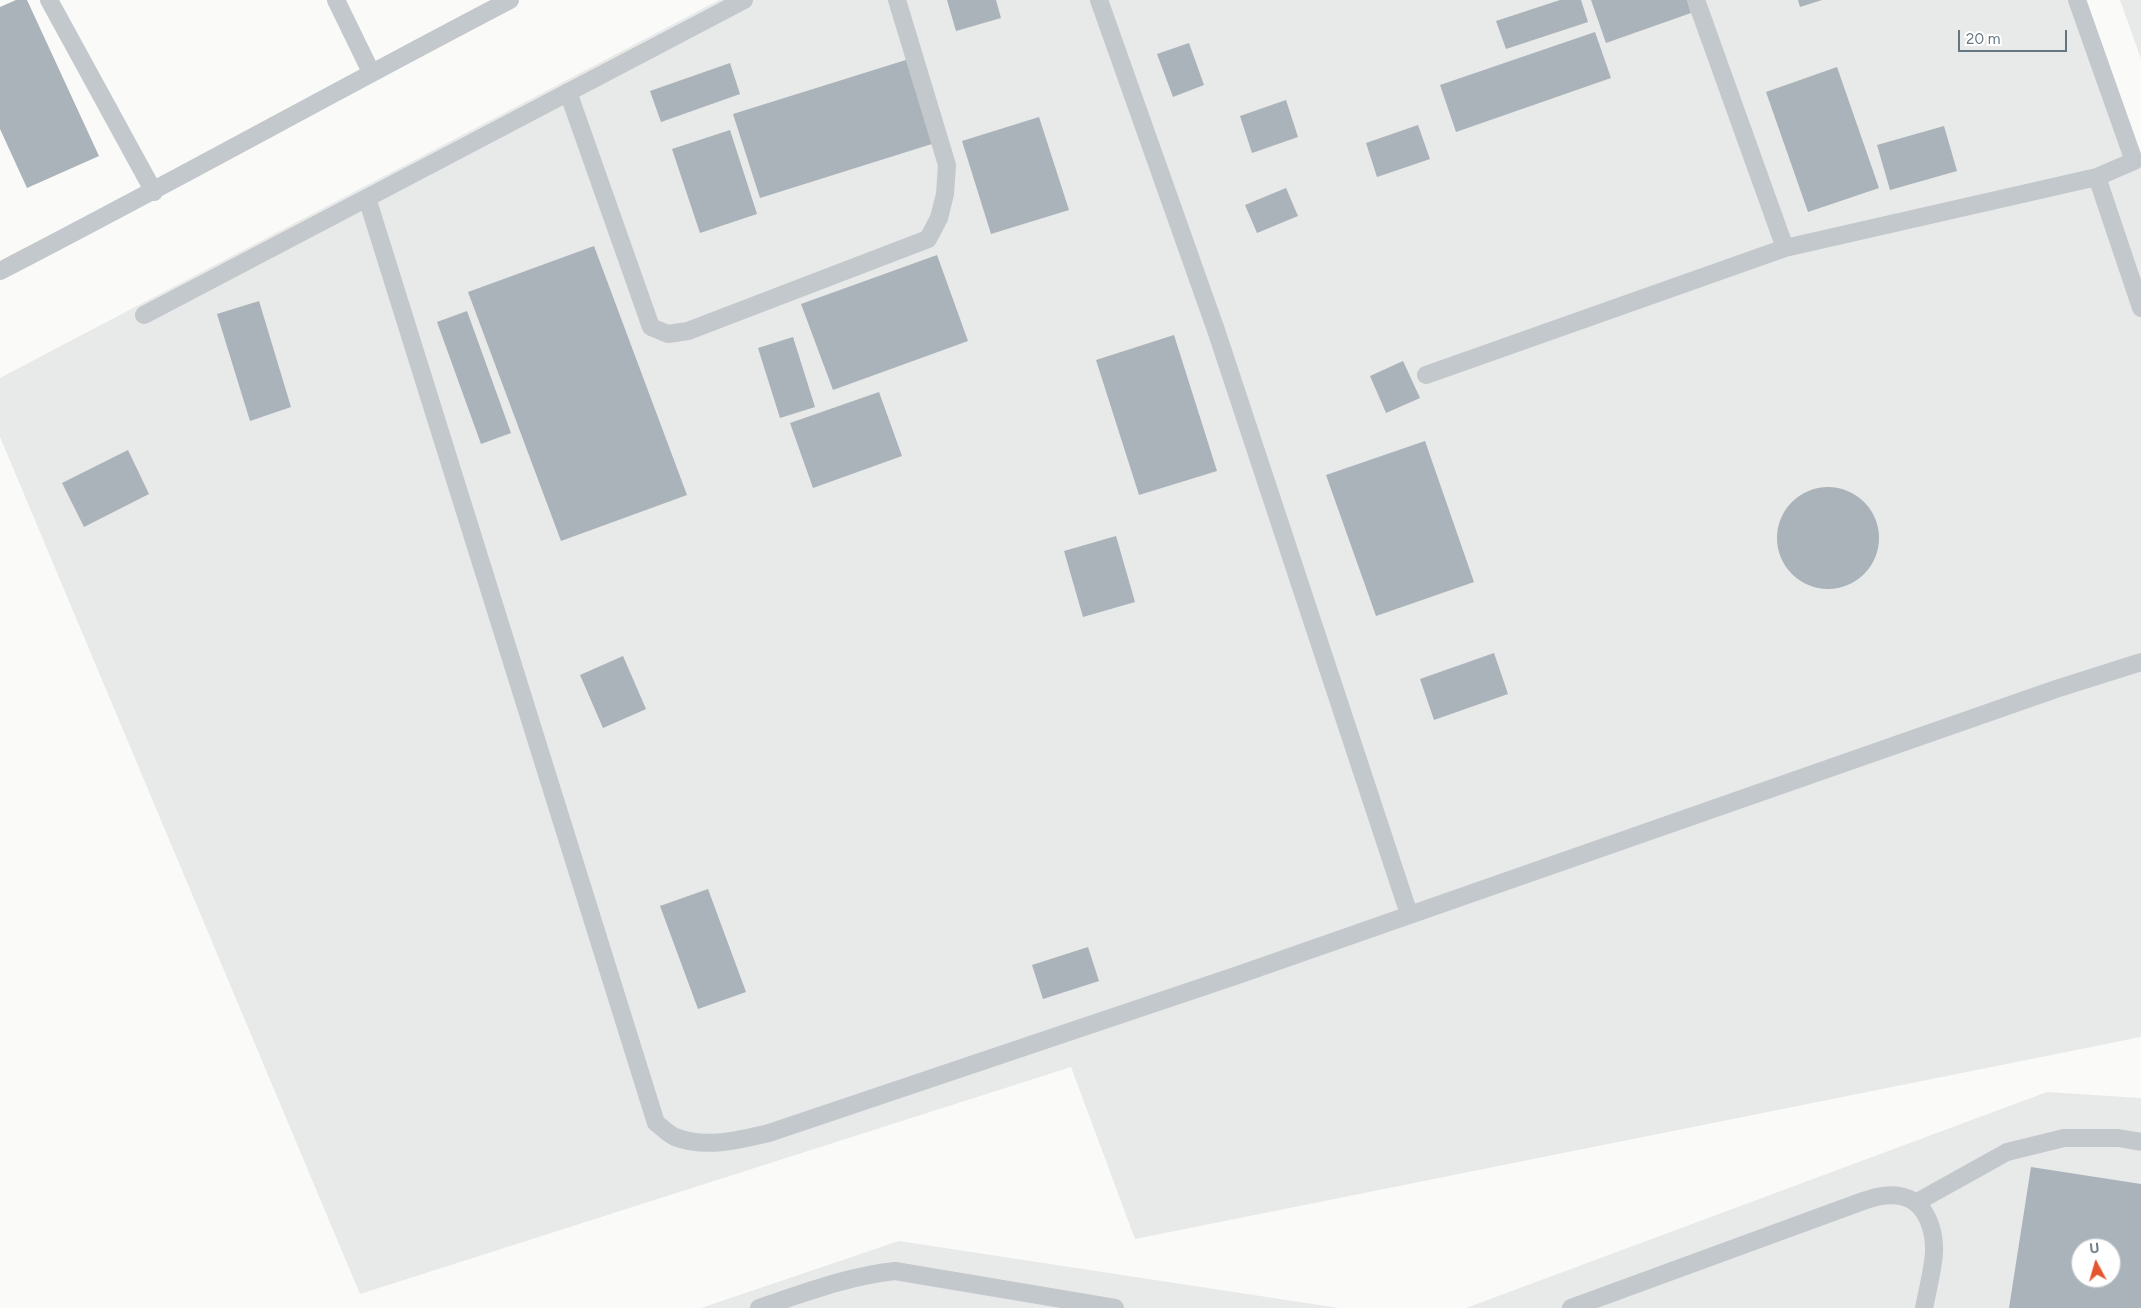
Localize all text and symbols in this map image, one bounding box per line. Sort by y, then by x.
scale bar [1961,20,2070,52]
text: 20 m [1966,30,2000,48]
north arrow [2071,1238,2121,1288]
text: U [2089,1240,2100,1258]

